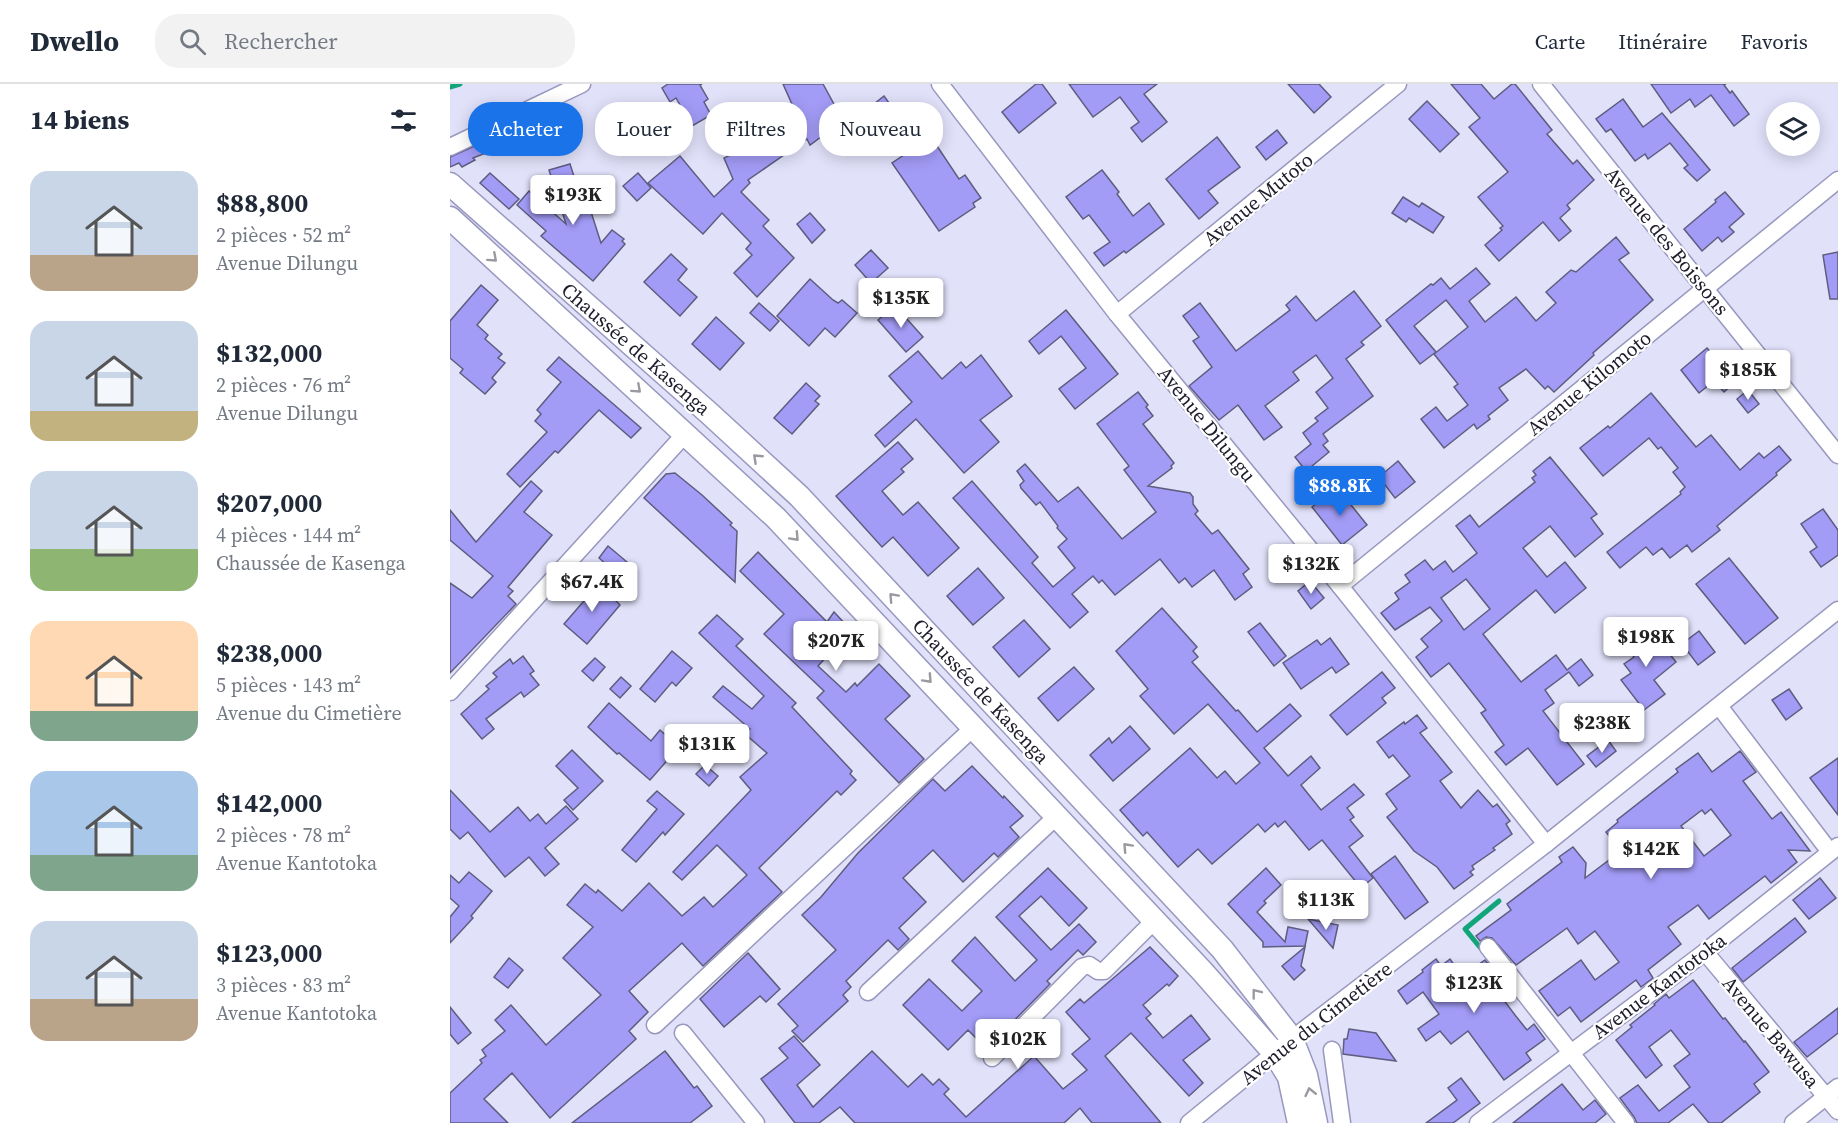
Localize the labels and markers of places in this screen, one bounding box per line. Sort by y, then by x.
pin: $193K [531,175,615,226]
pin: $135K [859,278,943,329]
pin: $185K [1706,350,1790,401]
pin: $88.8K [1291,466,1389,517]
pin: $132K [1269,544,1353,595]
pin: $67.4K [543,562,641,613]
pin: $198K [1604,617,1688,668]
pin: $207K [794,621,878,672]
pin: $238K [1560,703,1644,754]
pin: $131K [665,724,749,775]
pin: $142K [1609,829,1693,880]
pin: $113K [1284,880,1368,931]
pin: $123K [1432,963,1516,1014]
pin: $102K [976,1019,1060,1070]

